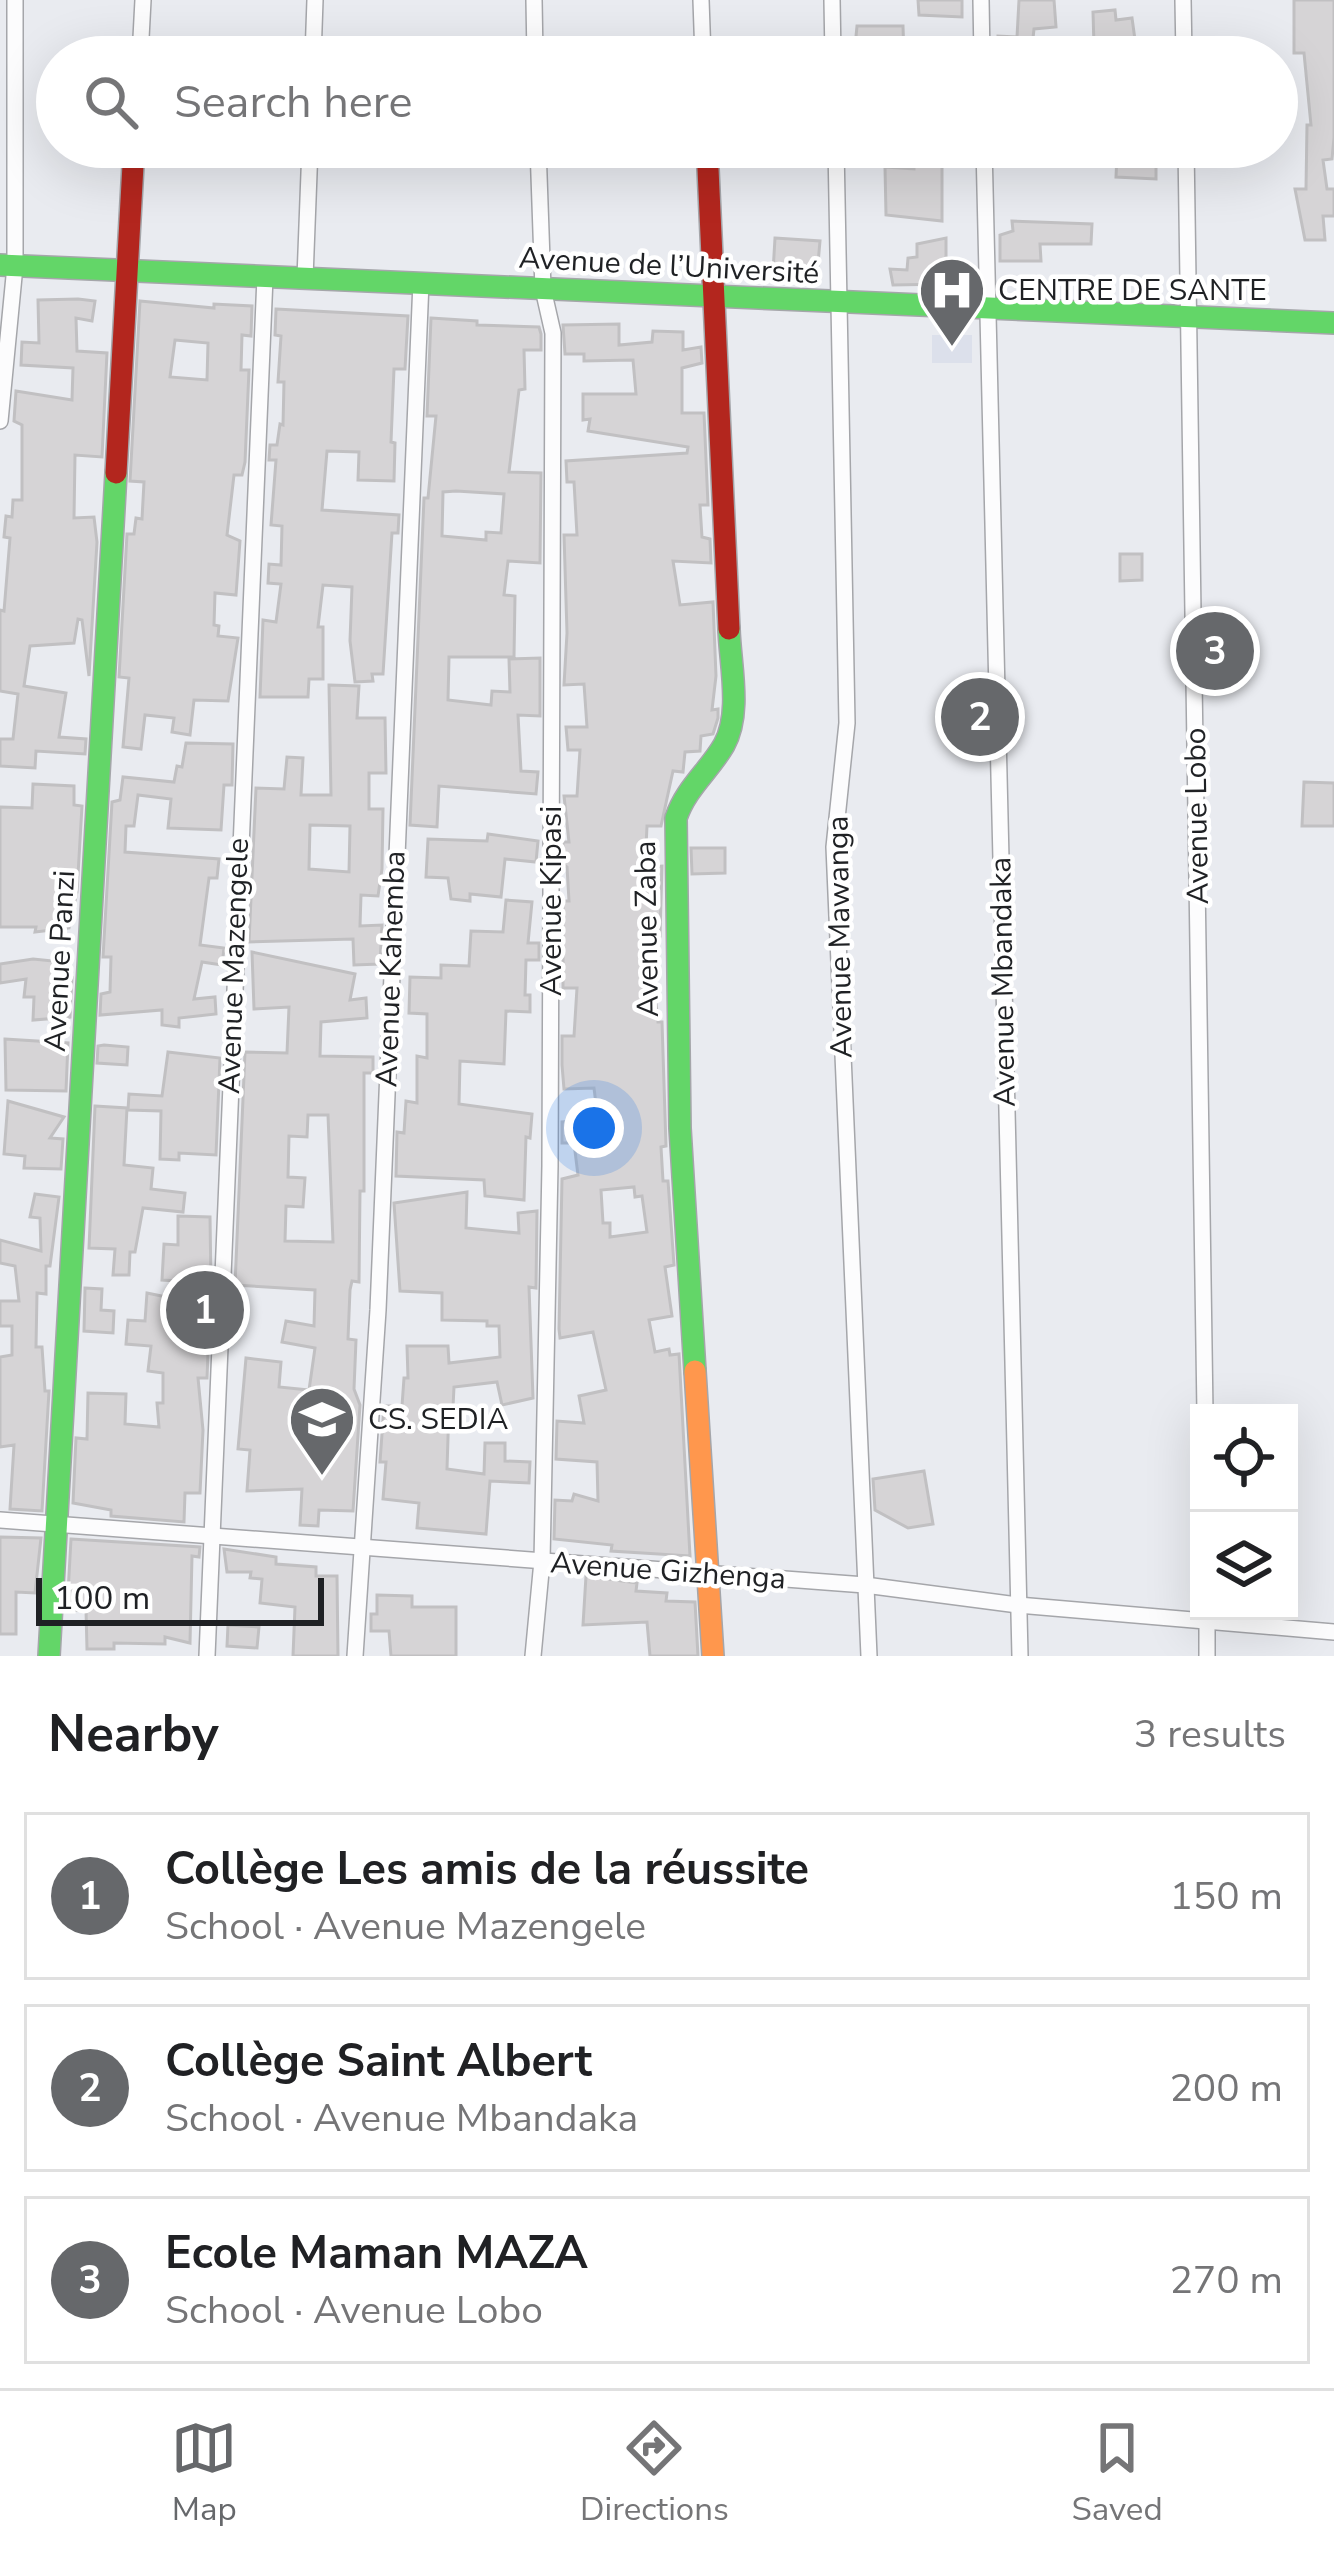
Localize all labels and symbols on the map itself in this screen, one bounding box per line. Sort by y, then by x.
street label: Avenue de l’Université [518,238,820,294]
hospital icon: CENTRE DE SANTE [917,255,987,349]
place label: CENTRE DE SANTE [998,270,1267,311]
pin: 3 [1176,606,1254,696]
pin: 2 [941,672,1019,762]
street label: Avenue Lobo [1175,727,1219,905]
street label: Avenue Kipasi [531,806,572,996]
street label: Avenue Mawanga [817,815,863,1059]
street label: Avenue Mazengele [209,837,259,1095]
street label: Avenue Zaba [625,840,669,1018]
street label: Avenue Kahemba [366,850,416,1088]
street label: Avenue Mbandaka [980,857,1026,1107]
street label: Avenue Panzi [35,869,85,1053]
your location [564,1098,624,1158]
pin: 1 [166,1265,244,1355]
school or university icon: CS. SEDIA [287,1384,357,1478]
place label: CS. SEDIA [368,1399,508,1440]
street label: Avenue Gizhenga [549,1542,787,1600]
scale bar [36,1572,324,1625]

